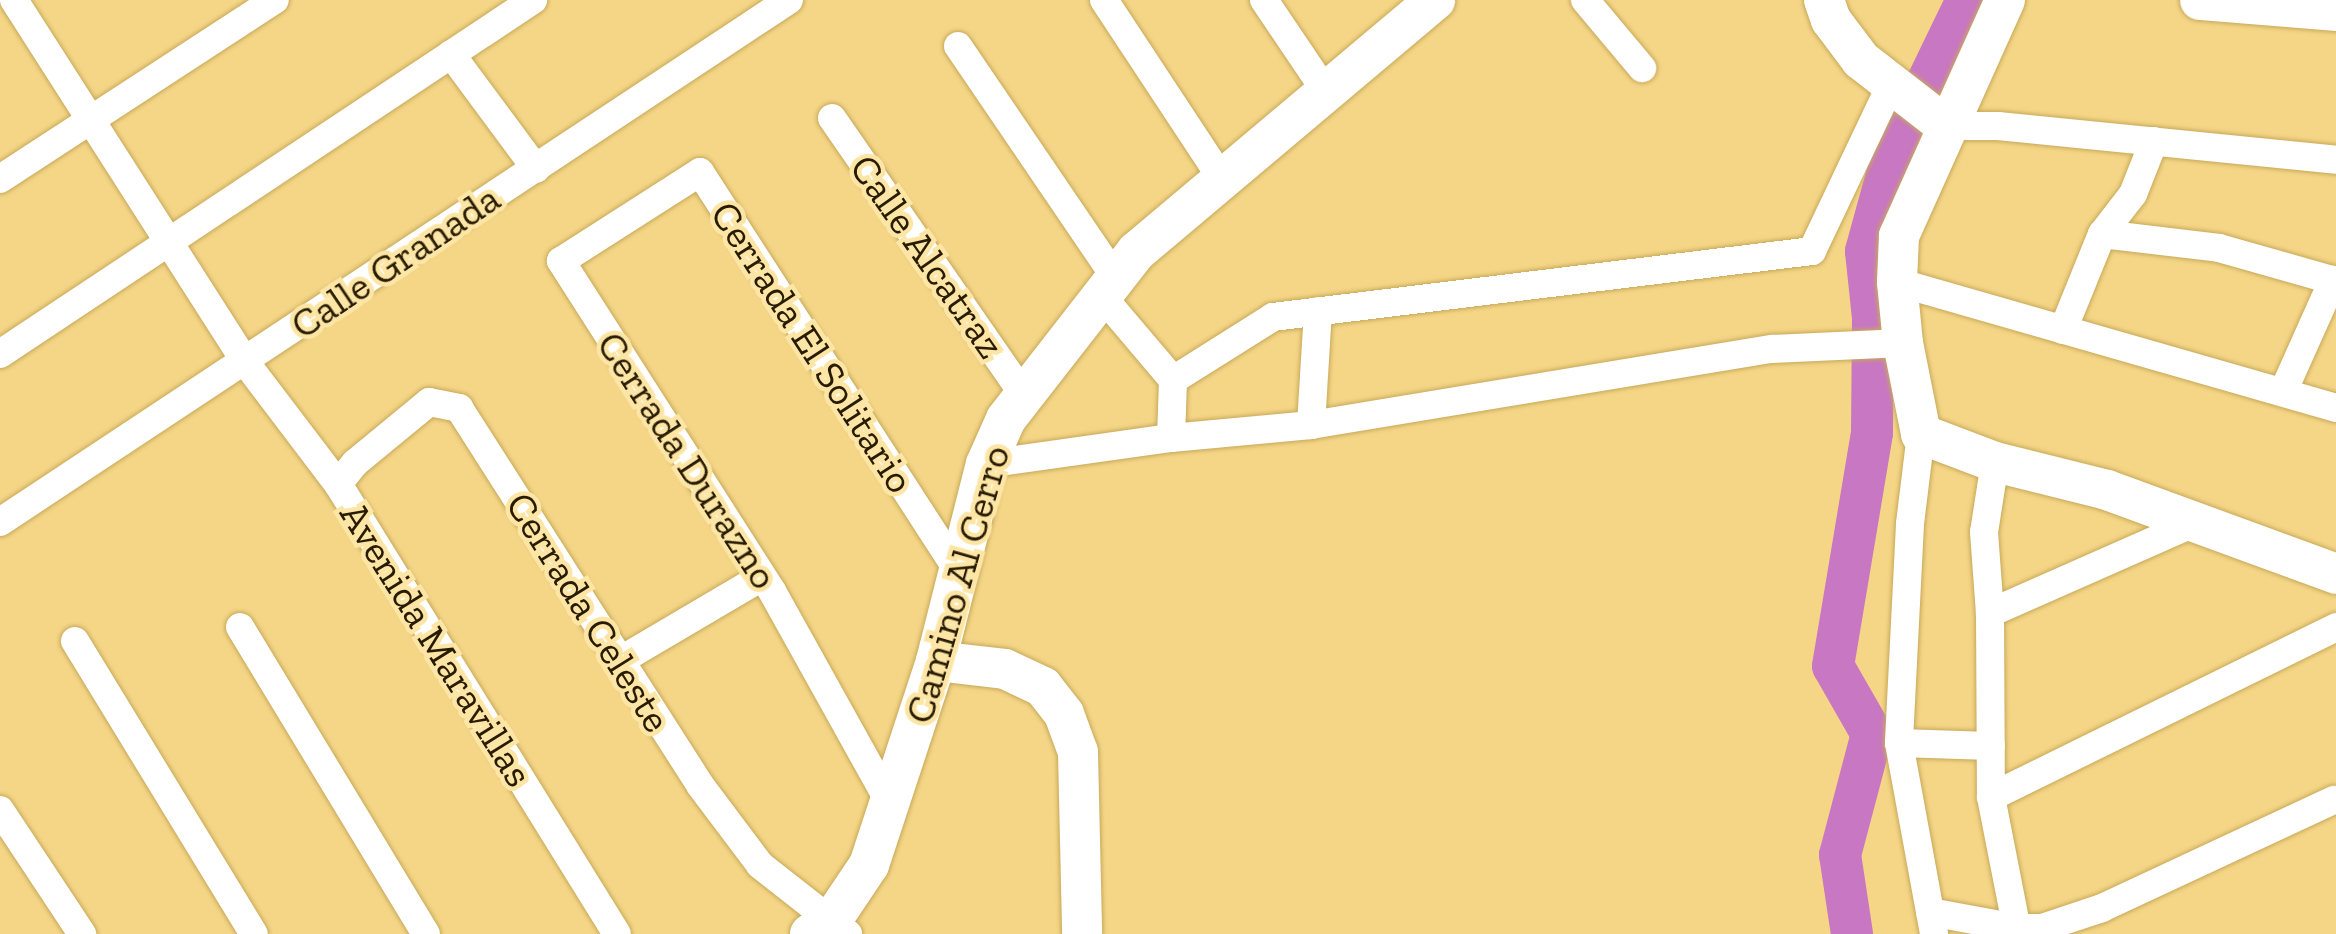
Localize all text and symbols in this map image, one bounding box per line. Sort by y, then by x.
street label: Calle Alcatraz [840,145,1016,367]
street label: Calle Granada [281,174,509,348]
street label: Cerrada El Solitario [701,192,925,502]
street label: Cerrada Durazno [587,323,789,597]
street label: Camino Al Cerro [894,439,1020,729]
street label: Cerrada Celeste [496,483,682,741]
street label: Avenida Maravillas [330,493,544,795]

